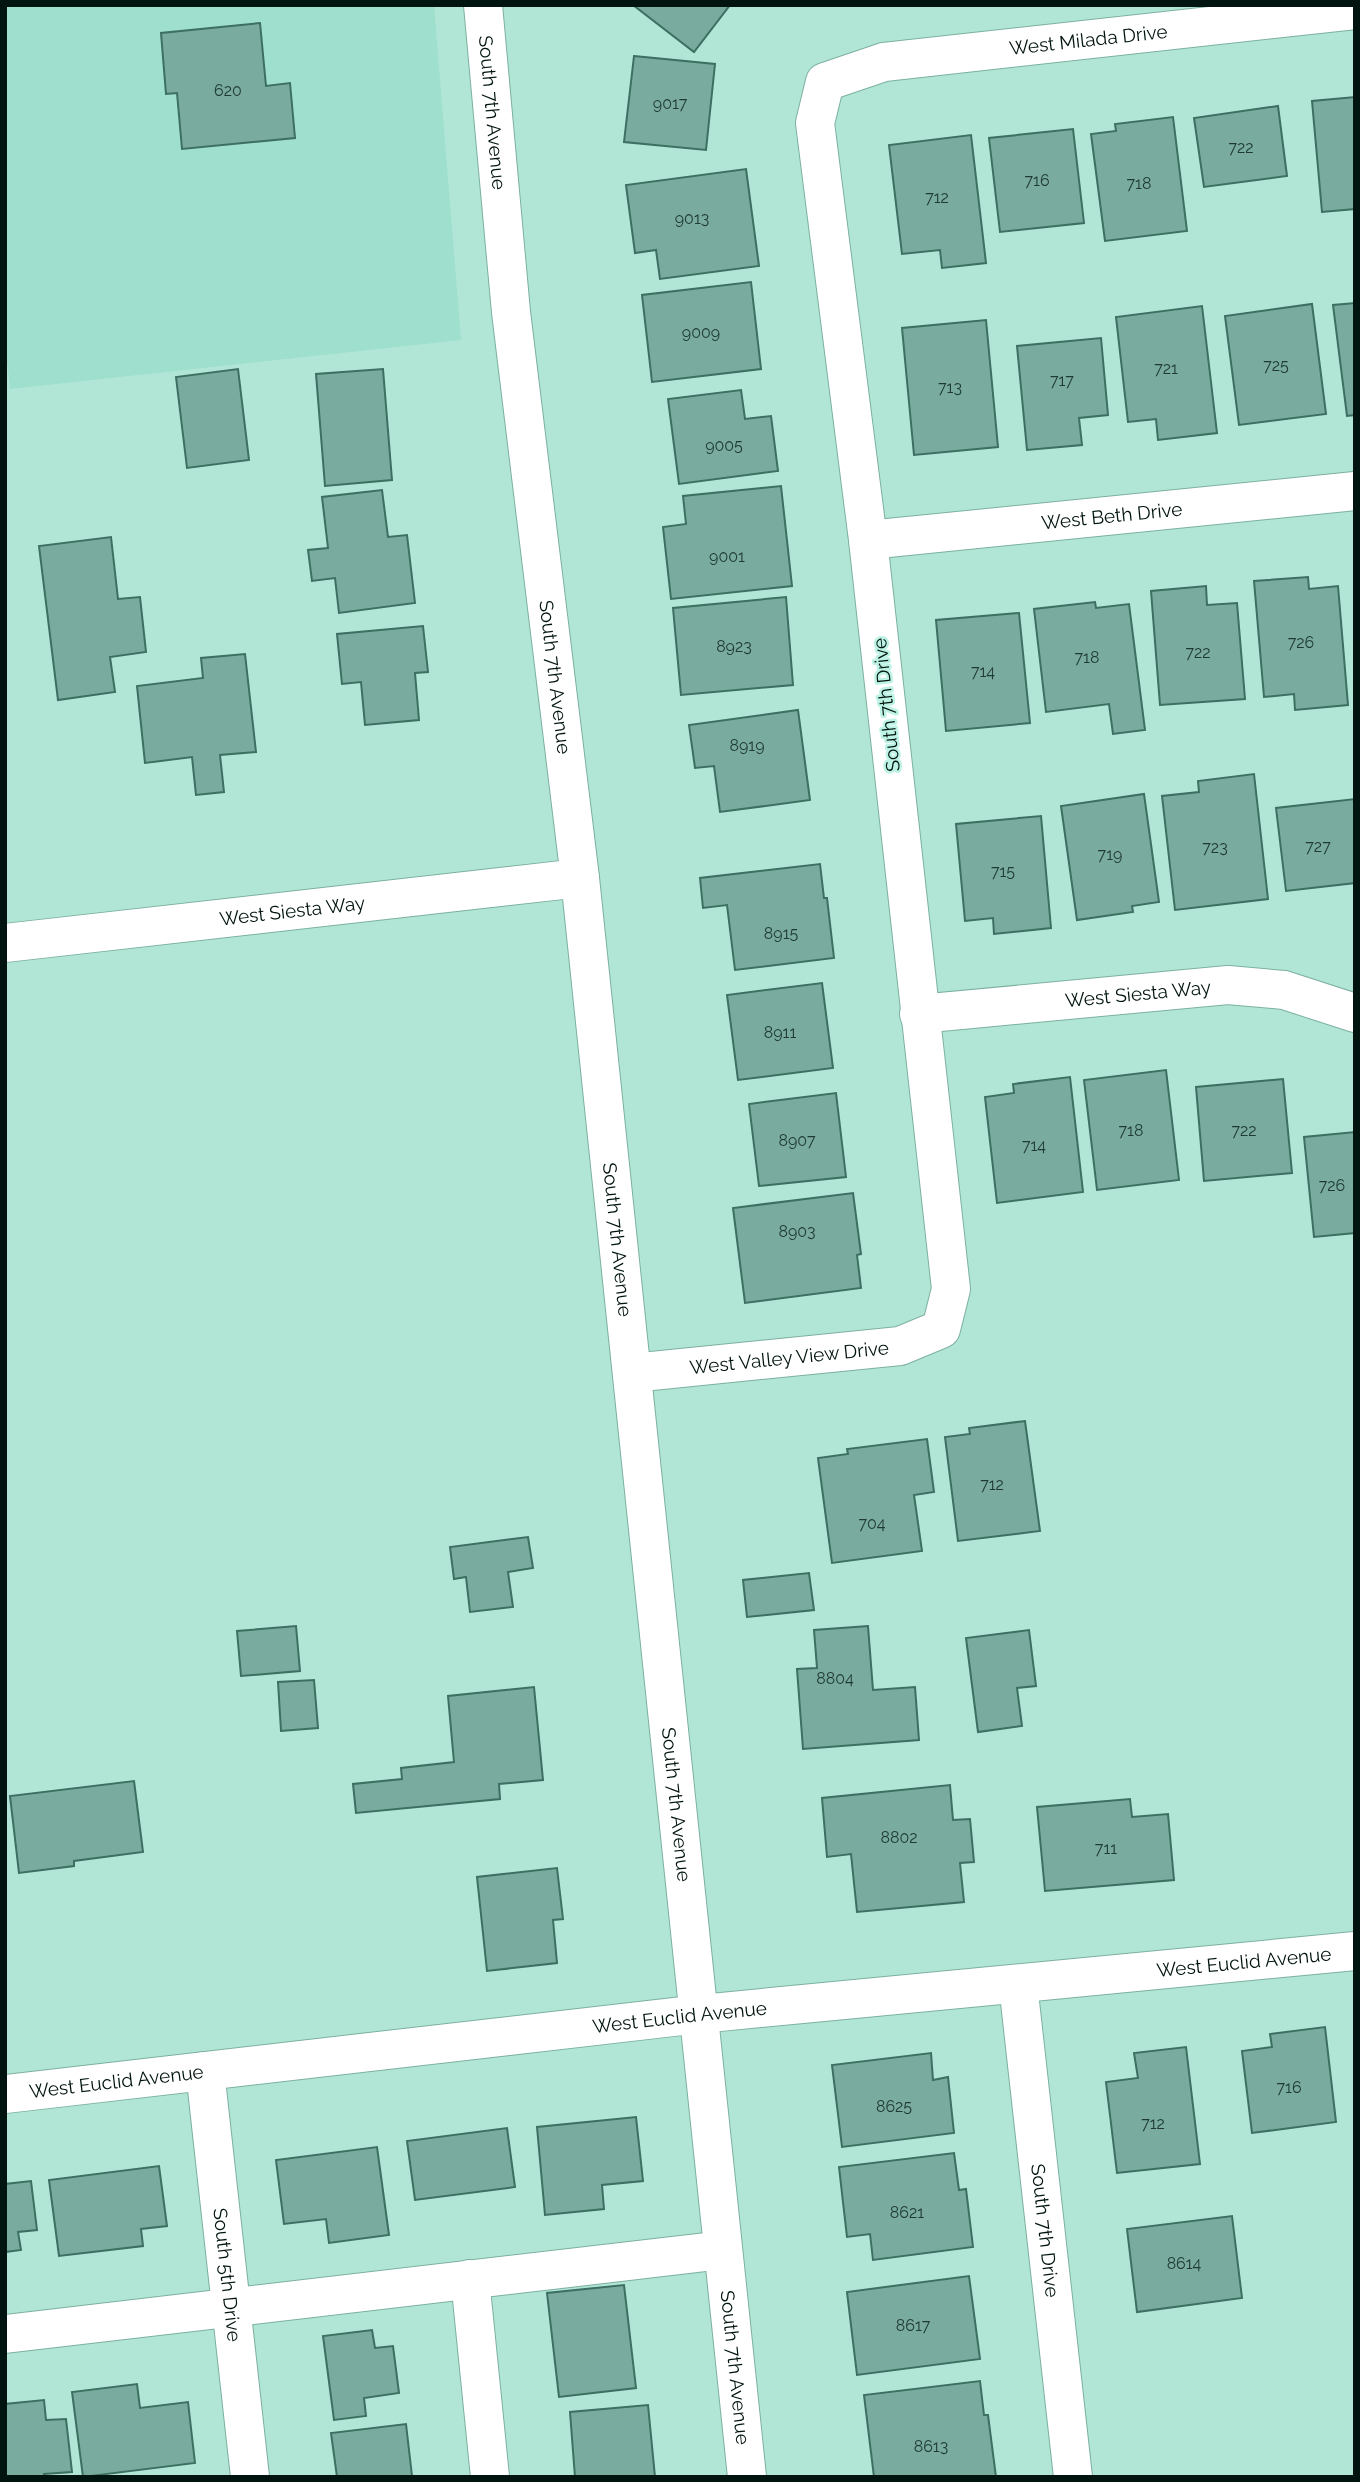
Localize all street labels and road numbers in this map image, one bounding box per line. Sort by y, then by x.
street label: West Milada Drive [1008,20,1169,59]
street label: South 7th Avenue [475,34,511,191]
street label: West Beth Drive [1040,497,1183,534]
street label: South 7th Avenue [535,599,576,755]
street label: South 7th Drive [868,637,904,773]
street label: West Siesta Way [218,891,366,930]
street label: West Siesta Way [1064,976,1212,1011]
street label: South 7th Avenue [599,1161,637,1318]
street label: West Valley View Drive [689,1336,890,1378]
street label: South 7th Avenue [658,1726,696,1883]
street label: West Euclid Avenue [1156,1942,1332,1981]
street label: West Euclid Avenue [591,1997,768,2037]
street label: West Euclid Avenue [28,2060,205,2102]
street label: South 7th Drive [1027,2163,1064,2298]
street label: South 5th Drive [209,2207,246,2343]
street label: South 7th Avenue [717,2289,755,2446]

